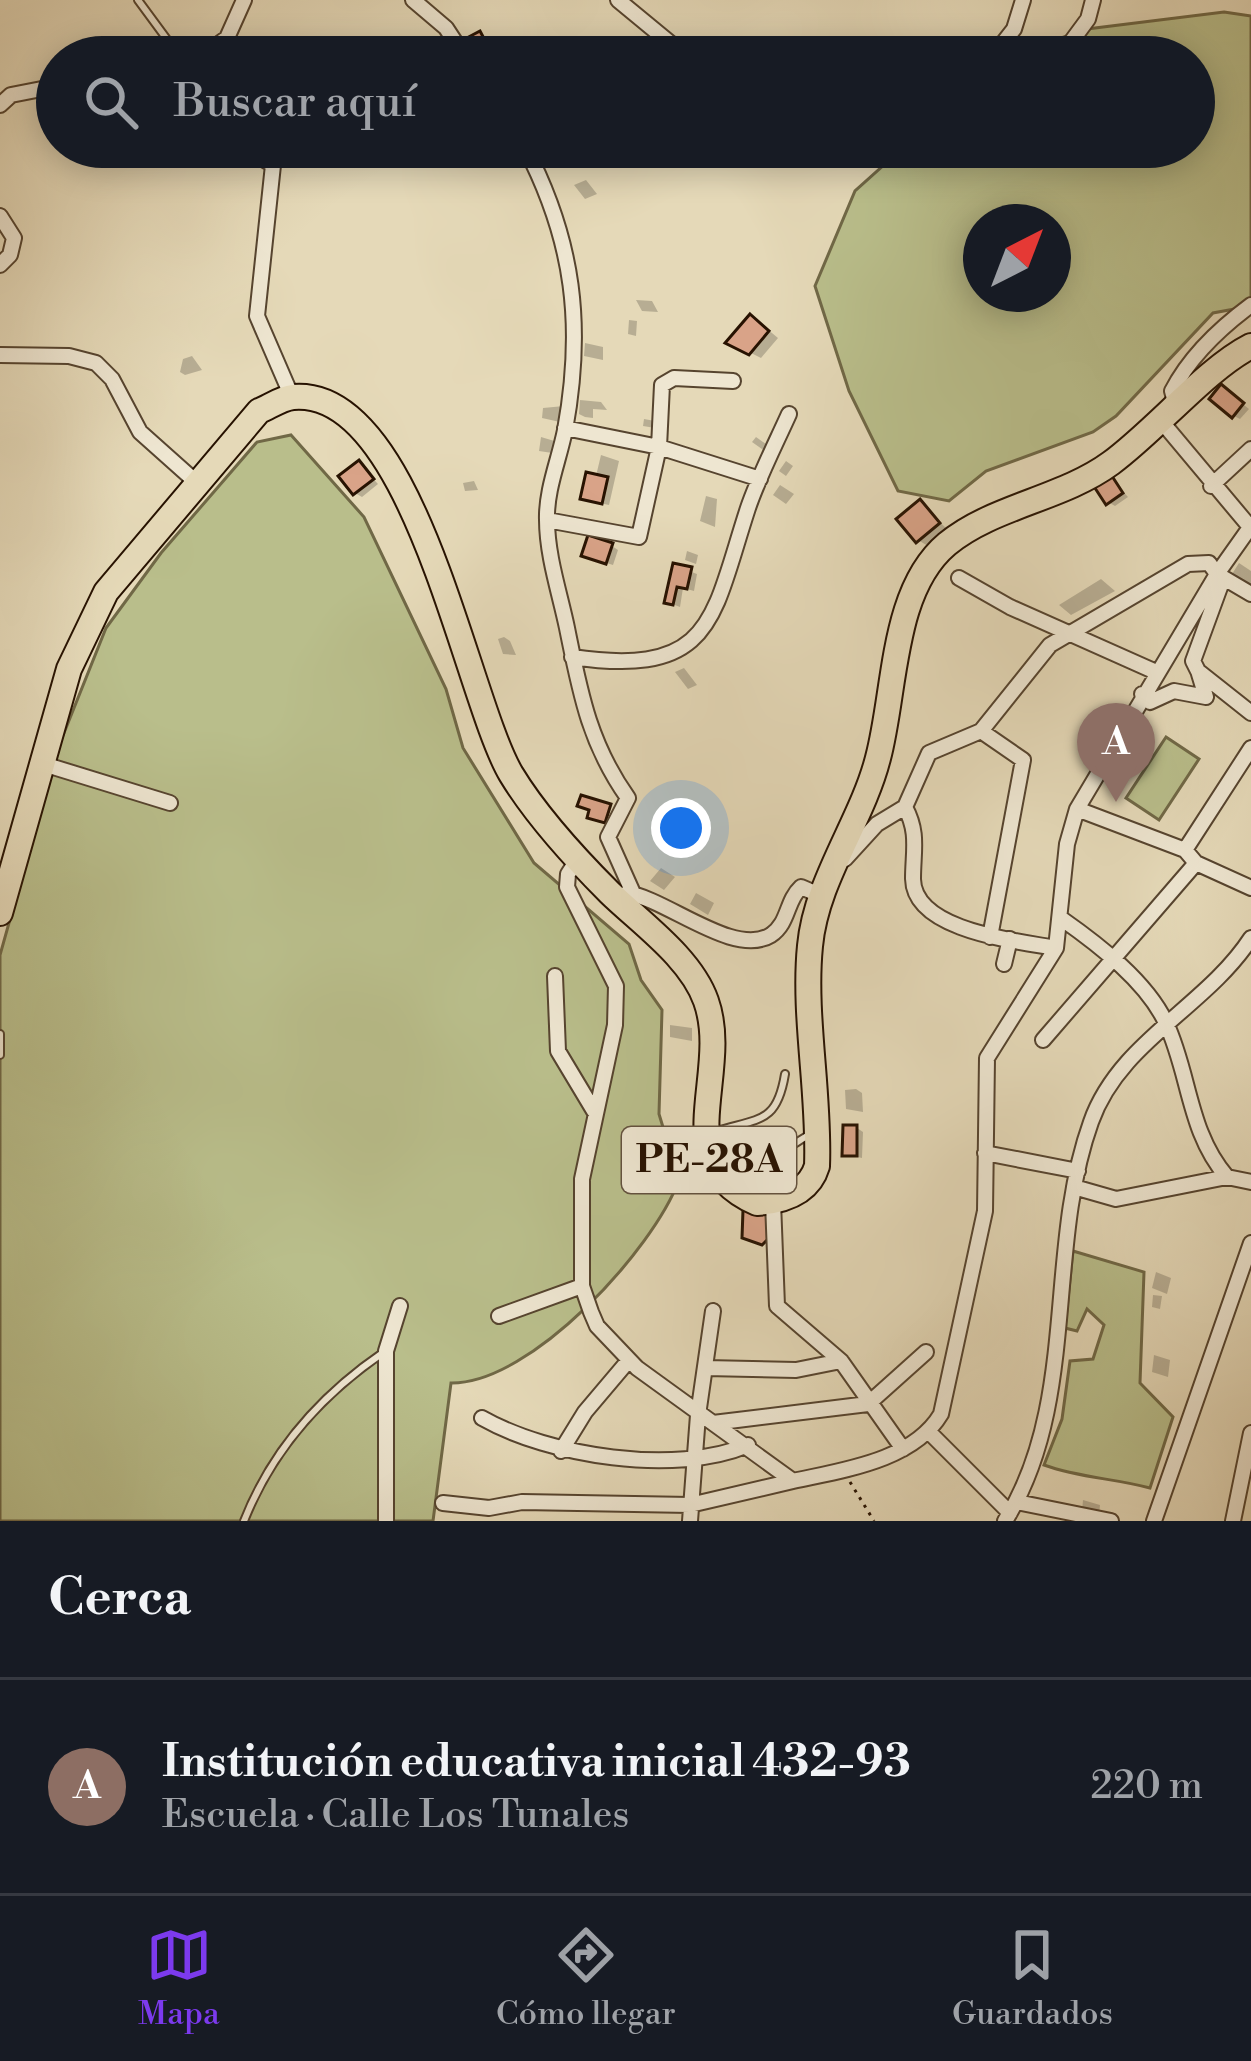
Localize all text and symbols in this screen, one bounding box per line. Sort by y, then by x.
search box [36,36,1215,168]
icon: search [78,69,144,135]
text: Buscar aquí [174,74,416,131]
north arrow [963,204,1071,312]
pin: A [1077,703,1155,802]
your location [651,798,711,858]
road number: PE-28A [622,1127,796,1193]
text: Cerca [48,1567,191,1631]
text: Institución educativa inicial 432-93 [162,1734,911,1791]
text: A [73,1762,101,1811]
text: 220 m [1090,1762,1203,1811]
text: Escuela · Calle Los Tunales [162,1791,629,1840]
tab: Mapa [138,1922,220,2035]
tab: Cómo llegar [496,1922,676,2035]
tab: Guardados [952,1922,1113,2035]

